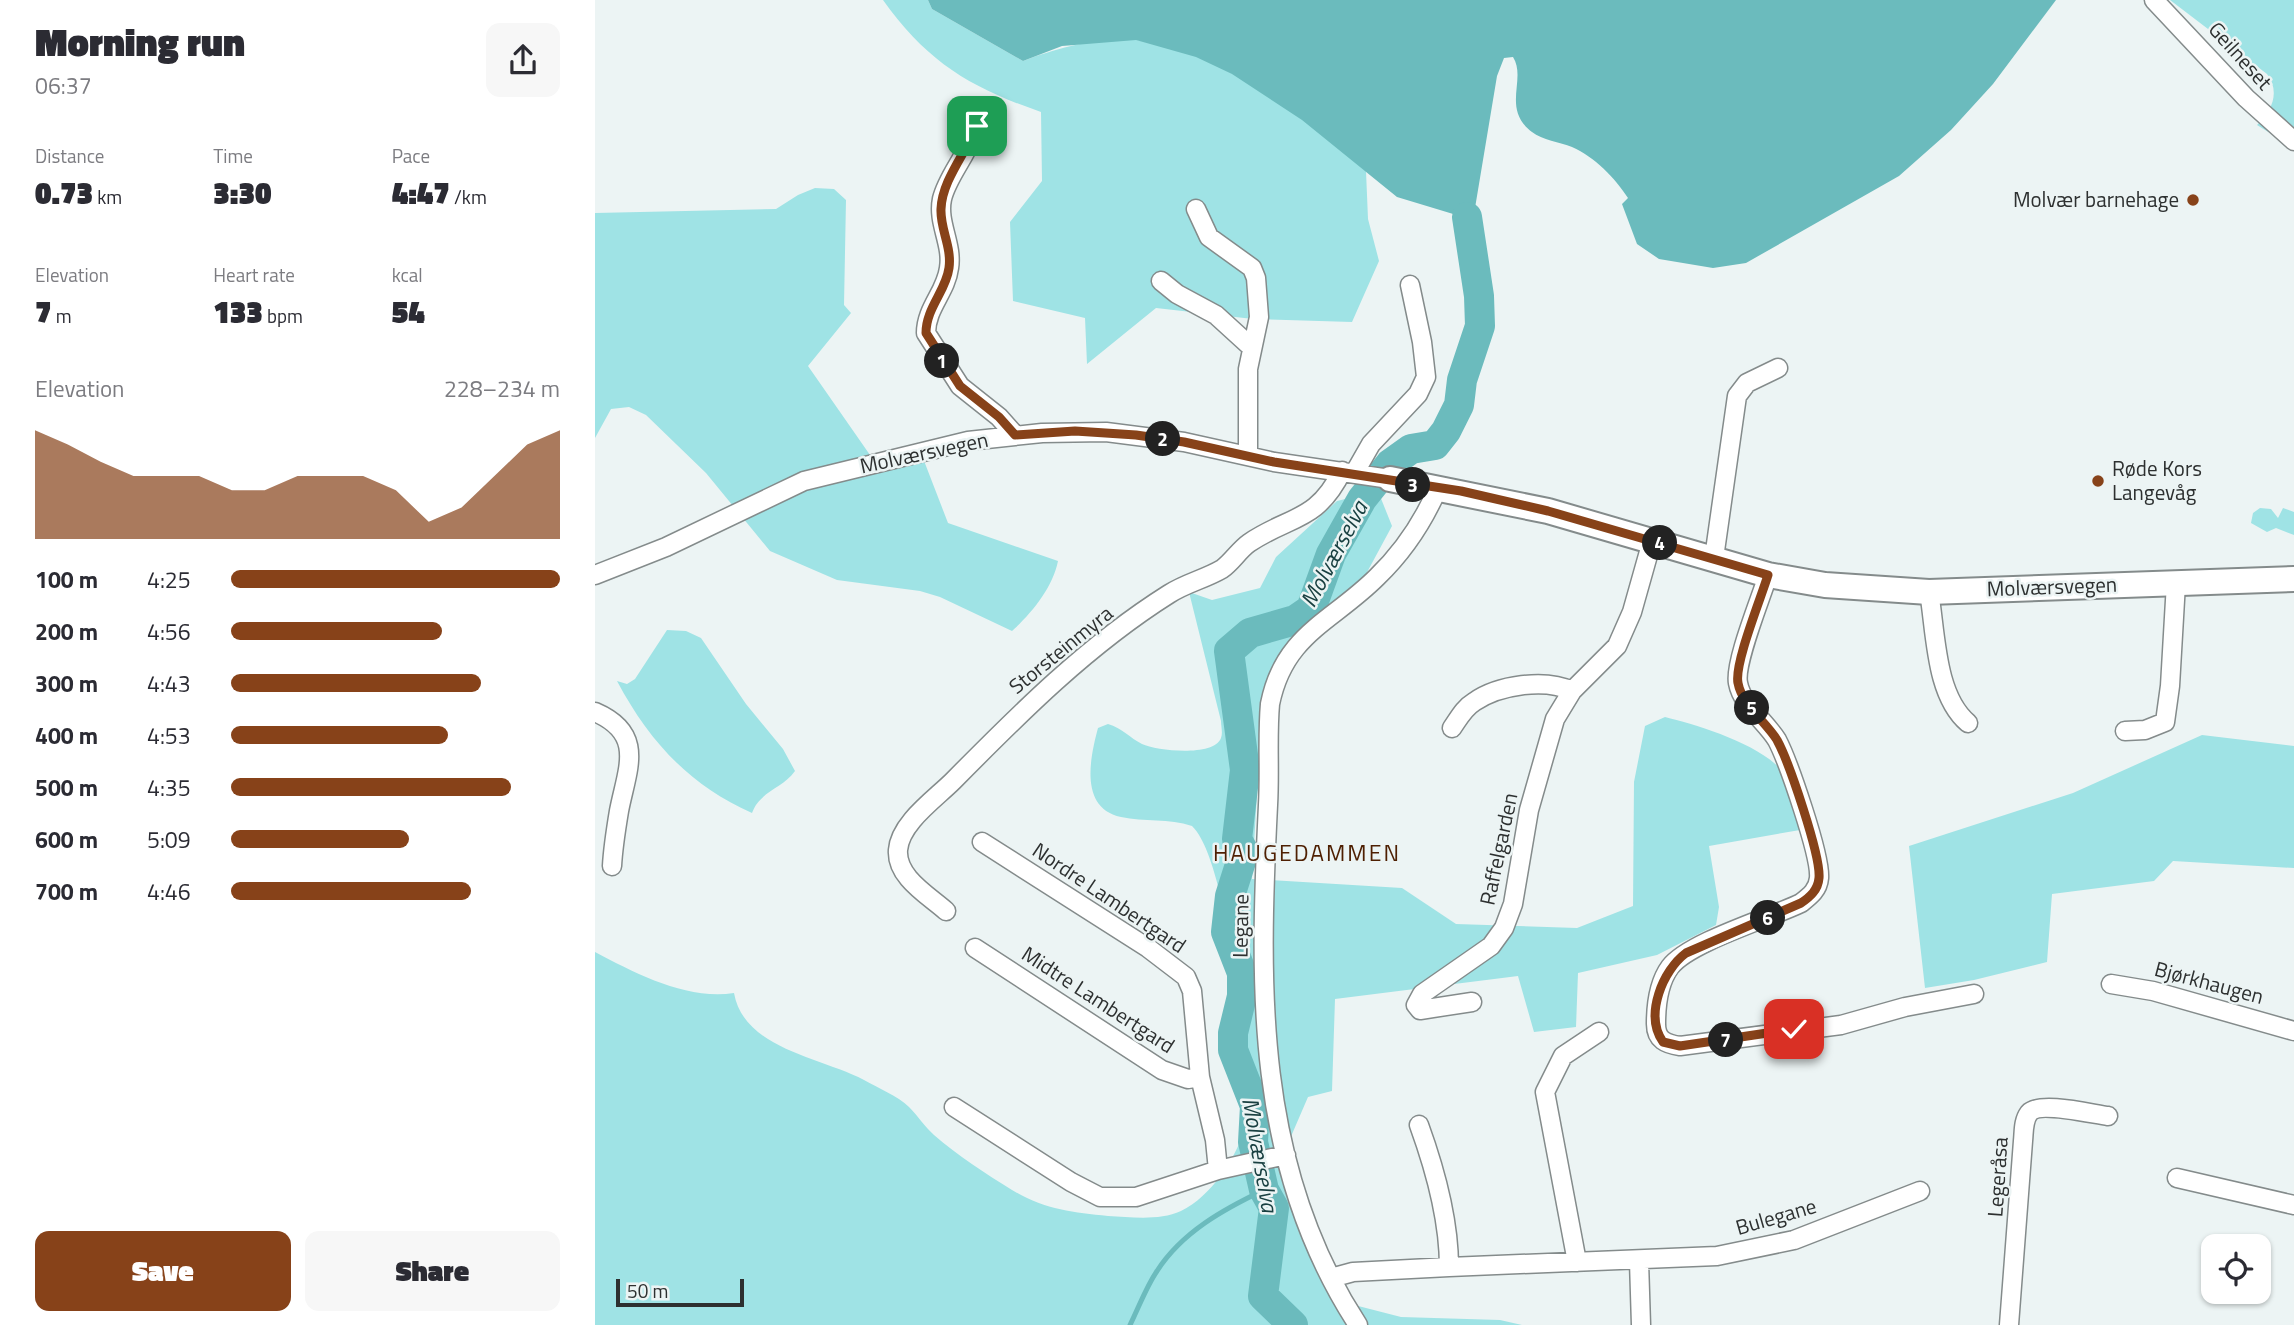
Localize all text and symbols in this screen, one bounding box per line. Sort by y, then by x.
text: Morning run [35,13,245,71]
street label: Geilneset [2201,14,2281,97]
button: share [486,23,560,97]
text: 06:37 [35,68,92,103]
pin [947,96,1007,156]
icon: arrive [958,107,996,145]
text: Distance [35,141,104,170]
text: Time [213,141,253,170]
text: Pace [392,141,430,170]
text: 0.73 [35,170,93,216]
text: 3:30 [213,170,271,216]
text: 4:47 [392,170,450,216]
text: km [93,182,122,211]
text: /km [450,182,487,211]
place label: Molvær barnehage [2013,183,2179,215]
marker: Molvær barnehage [2185,192,2201,208]
text: Elevation [35,260,109,289]
text: Heart rate [213,260,295,289]
text: kcal [392,260,423,289]
text: 7 [35,289,52,335]
text: 133 [213,289,263,335]
text: 54 [392,289,425,335]
text: m [52,301,72,330]
text: bpm [263,301,303,330]
pin: 1 [925,344,959,378]
text: 1 [936,346,947,375]
text: Elevation [35,371,124,406]
text: 228–234 m [444,371,560,406]
pin: 2 [1145,422,1181,457]
street label: Molværsvegen [857,423,991,481]
text: 2 [1157,424,1168,453]
place label: Røde Kors Langevåg [2112,452,2202,508]
pin: 3 [1395,468,1431,503]
text: 3 [1407,470,1418,499]
marker: Røde Kors Langevåg [2090,473,2106,489]
water label: Molværselva [1291,493,1377,613]
pin: 4 [1643,526,1677,560]
text: 4 [1654,528,1665,557]
text: 100 m [35,562,98,597]
text: 4:25 [147,562,191,597]
street label: Molværsvegen [1986,568,2118,604]
street label: Storsteinmyra [1001,597,1120,701]
text: 200 m [35,614,98,649]
text: 4:56 [147,614,191,649]
text: 300 m [35,666,98,701]
text: 4:43 [147,666,191,701]
pin: 5 [1735,690,1769,726]
text: 5 [1746,693,1757,722]
text: 400 m [35,718,98,753]
text: 4:53 [147,718,191,753]
text: 500 m [35,770,98,805]
text: 4:35 [147,770,191,805]
street label: Raffelgarden [1471,790,1526,908]
text: 600 m [35,822,98,857]
text: 5:09 [147,822,191,857]
street label: Nordre Lambertgard [1026,834,1193,961]
district label: HAUGEDAMMEN [1213,835,1401,870]
text: 700 m [35,874,98,909]
text: 4:46 [147,874,191,909]
street label: Legane [1223,894,1257,958]
pin: 6 [1751,900,1785,936]
text: 6 [1762,903,1773,932]
street label: Midtre Lambertgard [1016,938,1181,1061]
street label: Bjørkhaugen [2151,952,2267,1012]
pin [1764,999,1824,1059]
icon: check [1775,1010,1813,1048]
pin: 7 [1709,1023,1743,1058]
text: 7 [1720,1025,1731,1054]
water label: Molværselva [1233,1095,1288,1216]
street label: Legeråsa [1978,1135,2016,1218]
street label: Bulegane [1732,1189,1820,1243]
button: Save [35,1231,291,1311]
button: Share [305,1231,560,1311]
map controls [2201,1234,2271,1304]
button: locate [2201,1234,2271,1304]
scale bar [616,1276,744,1308]
text: 50 m [627,1276,668,1305]

